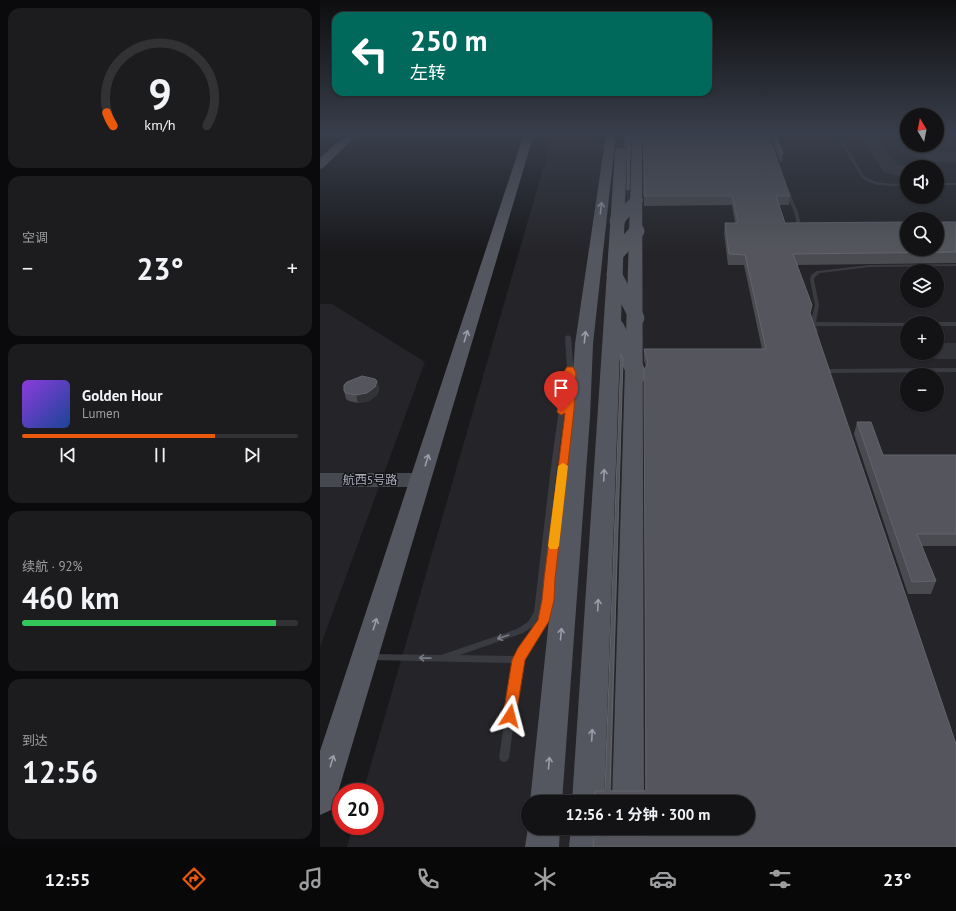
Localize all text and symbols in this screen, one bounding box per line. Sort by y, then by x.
text: 250 m [410,22,487,59]
icon: left [344,28,396,80]
text: 左转 [410,61,446,84]
text: 9 [148,67,172,120]
north arrow [900,108,944,152]
map controls [900,108,944,412]
text: km/h [144,114,176,133]
button: sound [900,160,944,204]
one-way arrow [597,202,605,215]
button: search [900,212,944,256]
text: 空调 [22,229,48,246]
text: 23° [136,249,184,288]
text: − [22,254,33,282]
text: + [287,254,298,282]
button: layers [900,264,944,308]
button: + [900,316,944,360]
one-way arrow [462,330,470,342]
one-way arrow [581,331,589,344]
button: − [900,368,944,412]
pin [544,371,578,412]
icon: arrive [550,377,572,399]
text: Golden Hour [82,386,162,405]
text: Lumen [82,405,120,422]
icon: previous [57,444,79,466]
icon: pause [149,444,171,466]
icon: next [241,444,263,466]
one-way arrow [423,454,431,466]
one-way arrow [601,469,608,482]
street label: 航西5号路 [343,472,397,487]
text: 续航 · 92% [22,558,83,575]
text: 460 km [22,578,120,617]
one-way arrow [594,599,602,612]
one-way arrow [372,618,379,631]
one-way arrow [557,628,564,641]
one-way arrow [497,634,509,642]
one-way arrow [419,654,432,662]
position arrow [489,695,531,737]
one-way arrow [588,729,595,742]
text: 到达 [22,732,48,749]
text: 12:56 [22,752,98,791]
one-way arrow [329,755,336,768]
one-way arrow [545,757,553,770]
speed limit sign: 20 [332,783,384,835]
text: 12:56 · 1 分钟 · 300 m [566,805,710,824]
icon: directions [180,865,208,893]
icon: music [297,865,325,893]
icon: phone [414,865,442,893]
icon: climate [531,865,559,893]
icon: car [649,865,677,893]
icon: filters [766,865,794,893]
text: 12:55 [45,868,90,891]
text: 23° [883,868,911,891]

